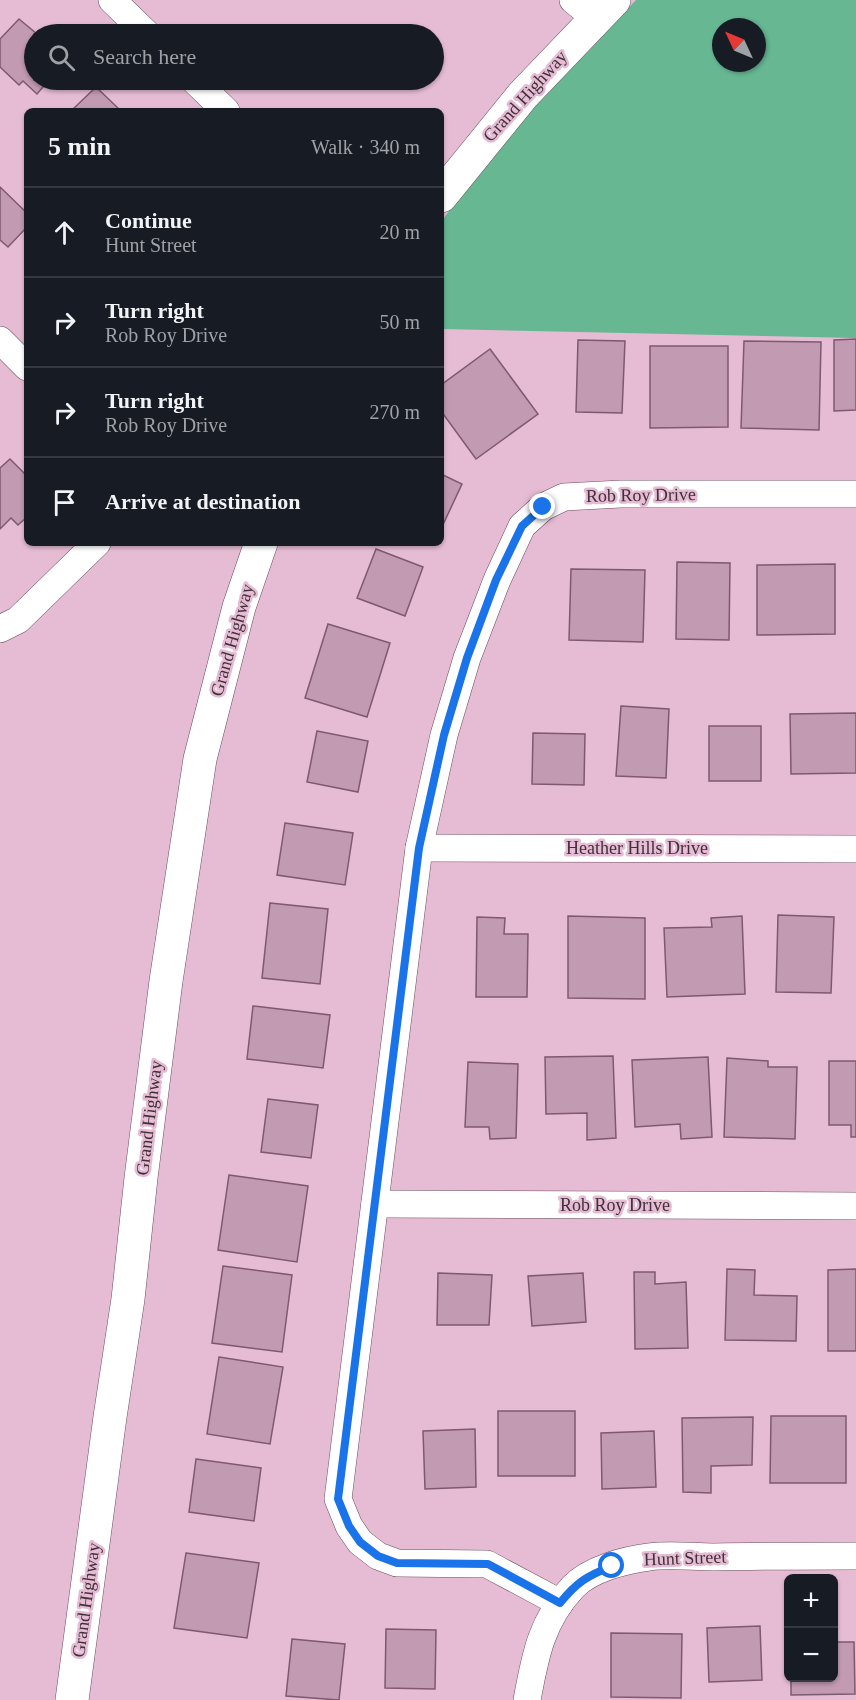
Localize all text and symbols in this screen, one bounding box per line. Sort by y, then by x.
north arrow [712,18,766,72]
search box [24,24,444,90]
icon: search [45,41,78,74]
text: Search here [93,44,196,69]
street label: Grand Highway [479,46,571,146]
text: 5 min [48,132,111,161]
text: Walk · 340 m [311,136,420,158]
text: Continue [105,208,192,233]
icon: ahead [48,216,81,249]
text: 20 m [379,221,420,243]
text: Hunt Street [105,234,197,256]
text: Turn right [105,298,204,323]
icon: right [48,306,81,339]
text: 50 m [379,311,420,333]
text: Rob Roy Drive [105,324,227,346]
text: Turn right [105,388,204,413]
icon: right [48,396,81,429]
text: 270 m [369,401,420,423]
text: Rob Roy Drive [105,414,227,436]
street label: Rob Roy Drive [586,484,696,506]
icon: arrive [48,486,81,519]
text: Arrive at destination [105,489,301,514]
route end [529,493,555,519]
street label: Grand Highway [206,582,258,698]
street label: Heather Hills Drive [566,838,708,858]
street label: Grand Highway [132,1059,166,1177]
street label: Rob Roy Drive [560,1195,670,1215]
street label: Grand Highway [68,1541,104,1659]
street label: Hunt Street [643,1547,727,1569]
route start [598,1552,624,1578]
map controls [784,1574,838,1682]
button: + [784,1574,838,1628]
button: − [784,1628,838,1682]

